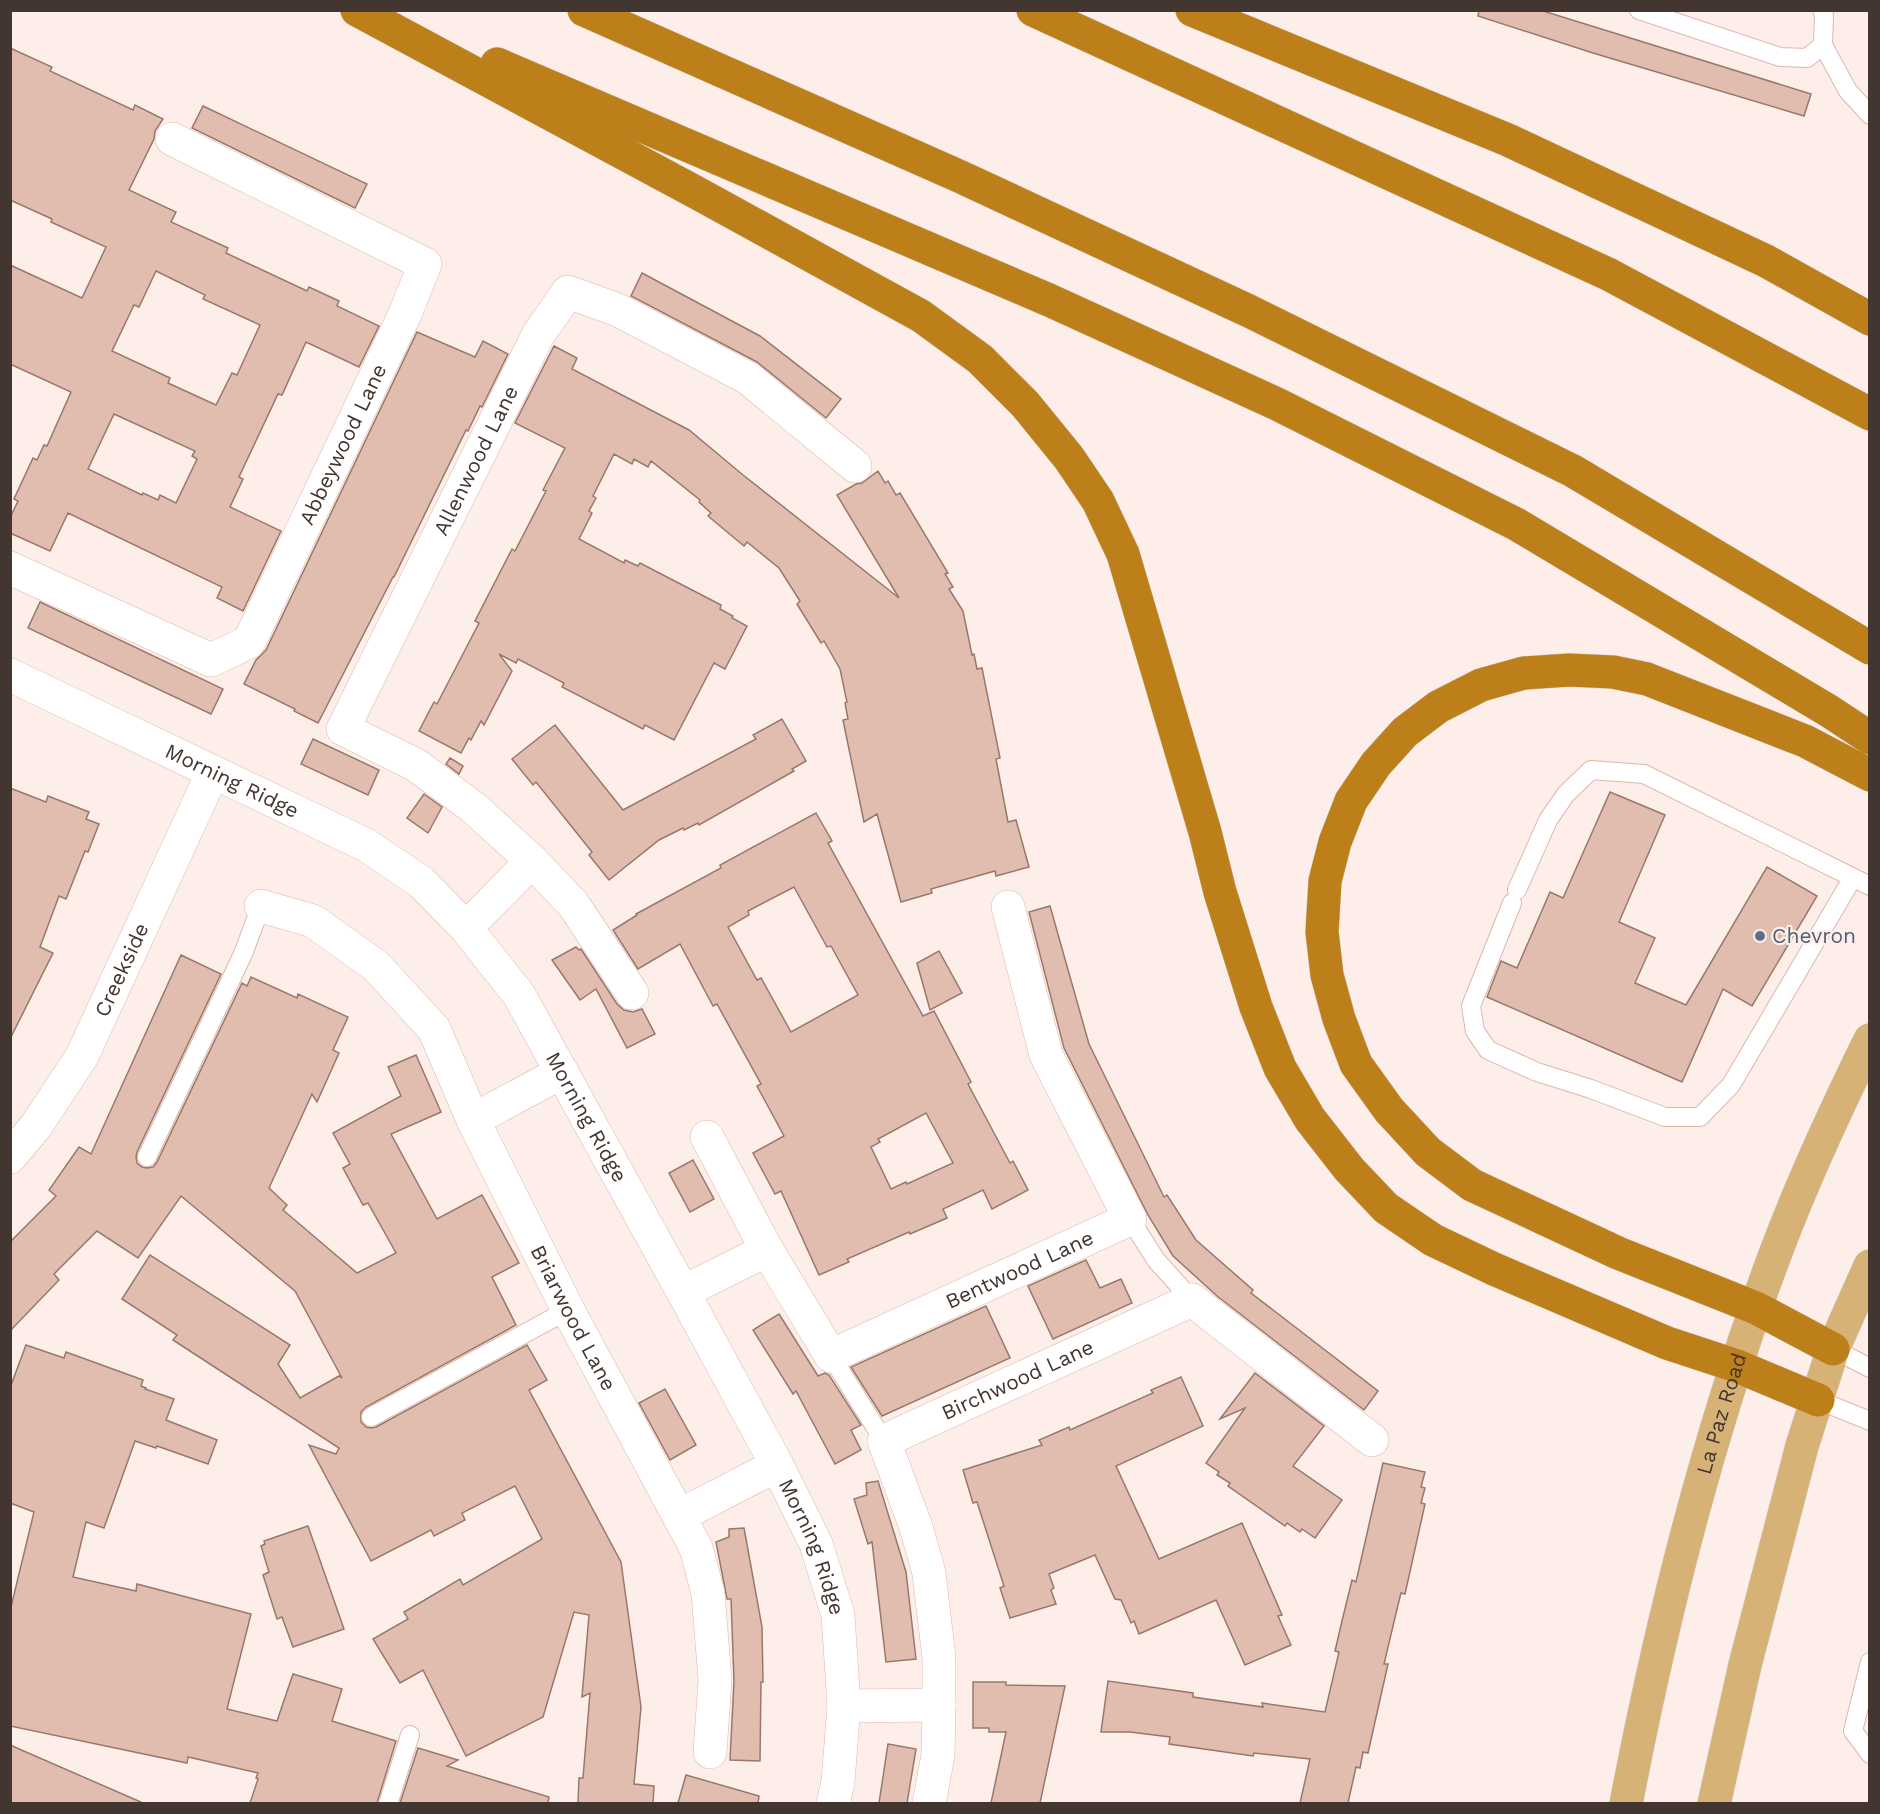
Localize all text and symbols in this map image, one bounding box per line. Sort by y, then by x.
street label: Abbeywood Lane [294,360,391,529]
street label: Allenwood Lane [428,381,523,539]
street label: Morning Ridge [161,738,303,823]
street label: Creekside [89,919,154,1021]
place label: Chevron [1772,923,1856,948]
marker: Chevron [1753,929,1767,943]
street label: Morning Ridge [541,1047,633,1186]
street label: Bentwood Lane [941,1225,1097,1314]
street label: Briarwood Lane [526,1241,622,1395]
street label: Birchwood Lane [937,1334,1097,1425]
street label: La Paz Road [1691,1350,1751,1477]
street label: Morning Ridge [774,1474,850,1618]

